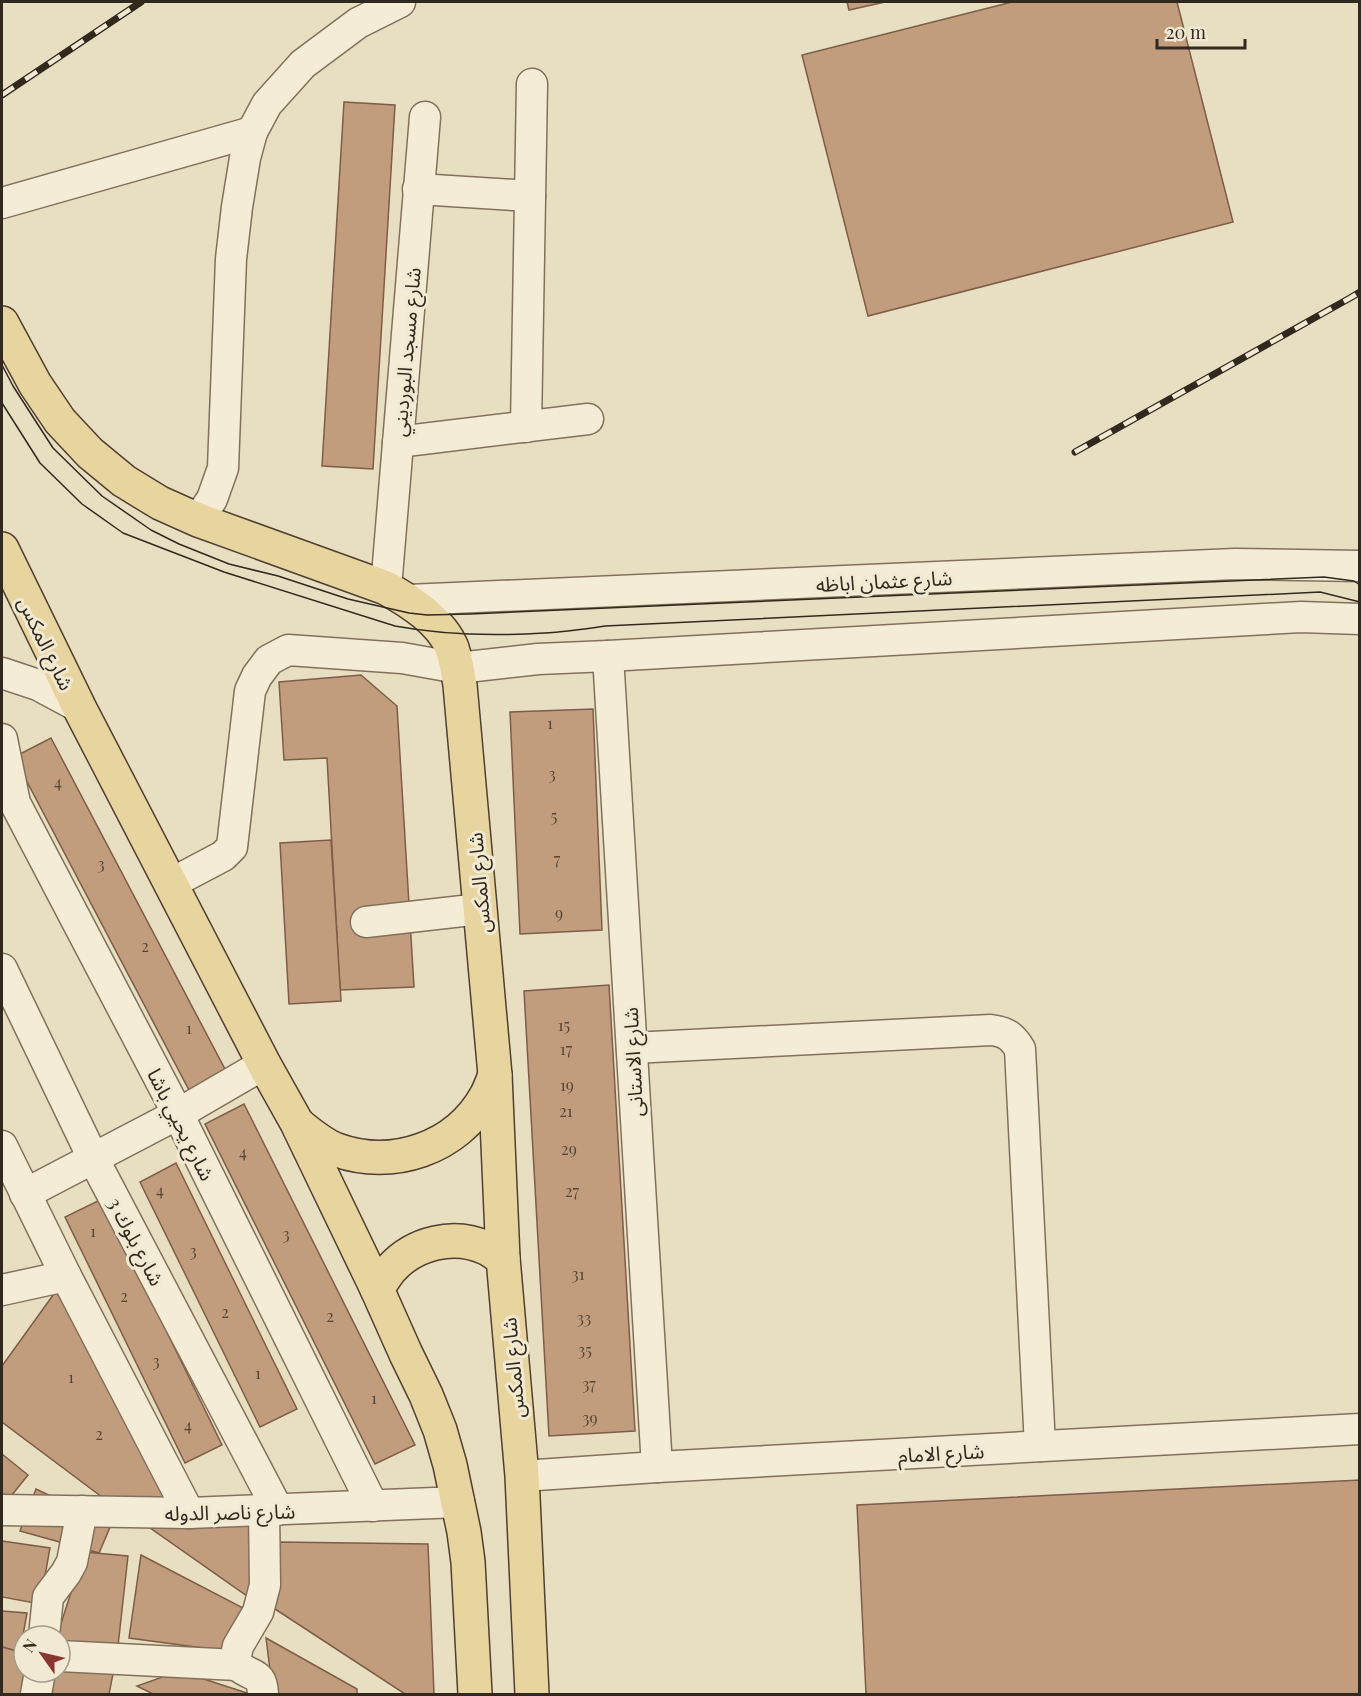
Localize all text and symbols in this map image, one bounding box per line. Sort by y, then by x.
scale bar [1157,12,1246,50]
text: 20 m [1166,20,1206,44]
street label: شارع مسجد البورديني [384,266,429,438]
street label: شارع عثمان اباظه [815,563,953,600]
street label: شارع المكس [10,592,81,696]
house number: 1 [547,712,553,733]
house number: 3 [548,763,556,784]
house number: 4 [54,771,62,792]
house number: 5 [551,805,557,826]
street label: شارع المكس [460,831,499,935]
house number: 7 [554,848,561,869]
house number: 3 [97,853,105,874]
house number: 9 [555,902,563,923]
house number: 2 [141,935,149,956]
street label: شارع الاستانى [616,1007,651,1117]
house number: 15 [558,1014,570,1035]
house number: 1 [186,1017,192,1038]
house number: 17 [560,1038,573,1059]
street label: شارع يحيي باشا [139,1063,222,1186]
house number: 19 [560,1074,574,1095]
house number: 21 [559,1100,573,1121]
house number: 29 [561,1138,577,1159]
house number: 4 [239,1141,247,1162]
house number: 4 [156,1179,164,1200]
house number: 27 [565,1180,580,1201]
street label: شارع بلوك 3 [100,1192,172,1291]
house number: 1 [90,1220,96,1241]
house number: 3 [282,1223,290,1244]
house number: 3 [189,1240,197,1261]
house number: 31 [571,1263,585,1284]
house number: 2 [120,1285,128,1306]
house number: 2 [221,1301,229,1322]
house number: 2 [326,1305,334,1326]
house number: 33 [577,1307,591,1328]
street label: شارع المكس [494,1316,533,1420]
house number: 35 [578,1339,592,1360]
house number: 3 [152,1350,160,1371]
house number: 1 [255,1362,261,1383]
house number: 1 [68,1366,74,1387]
house number: 37 [582,1373,596,1394]
house number: 1 [371,1387,377,1408]
house number: 39 [582,1407,598,1428]
house number: 4 [184,1414,192,1435]
house number: 2 [95,1423,103,1444]
street label: شارع الامام [897,1436,985,1471]
street label: شارع ناصر الدوله [164,1496,296,1529]
north arrow [12,1624,72,1684]
text: N [17,1634,41,1656]

